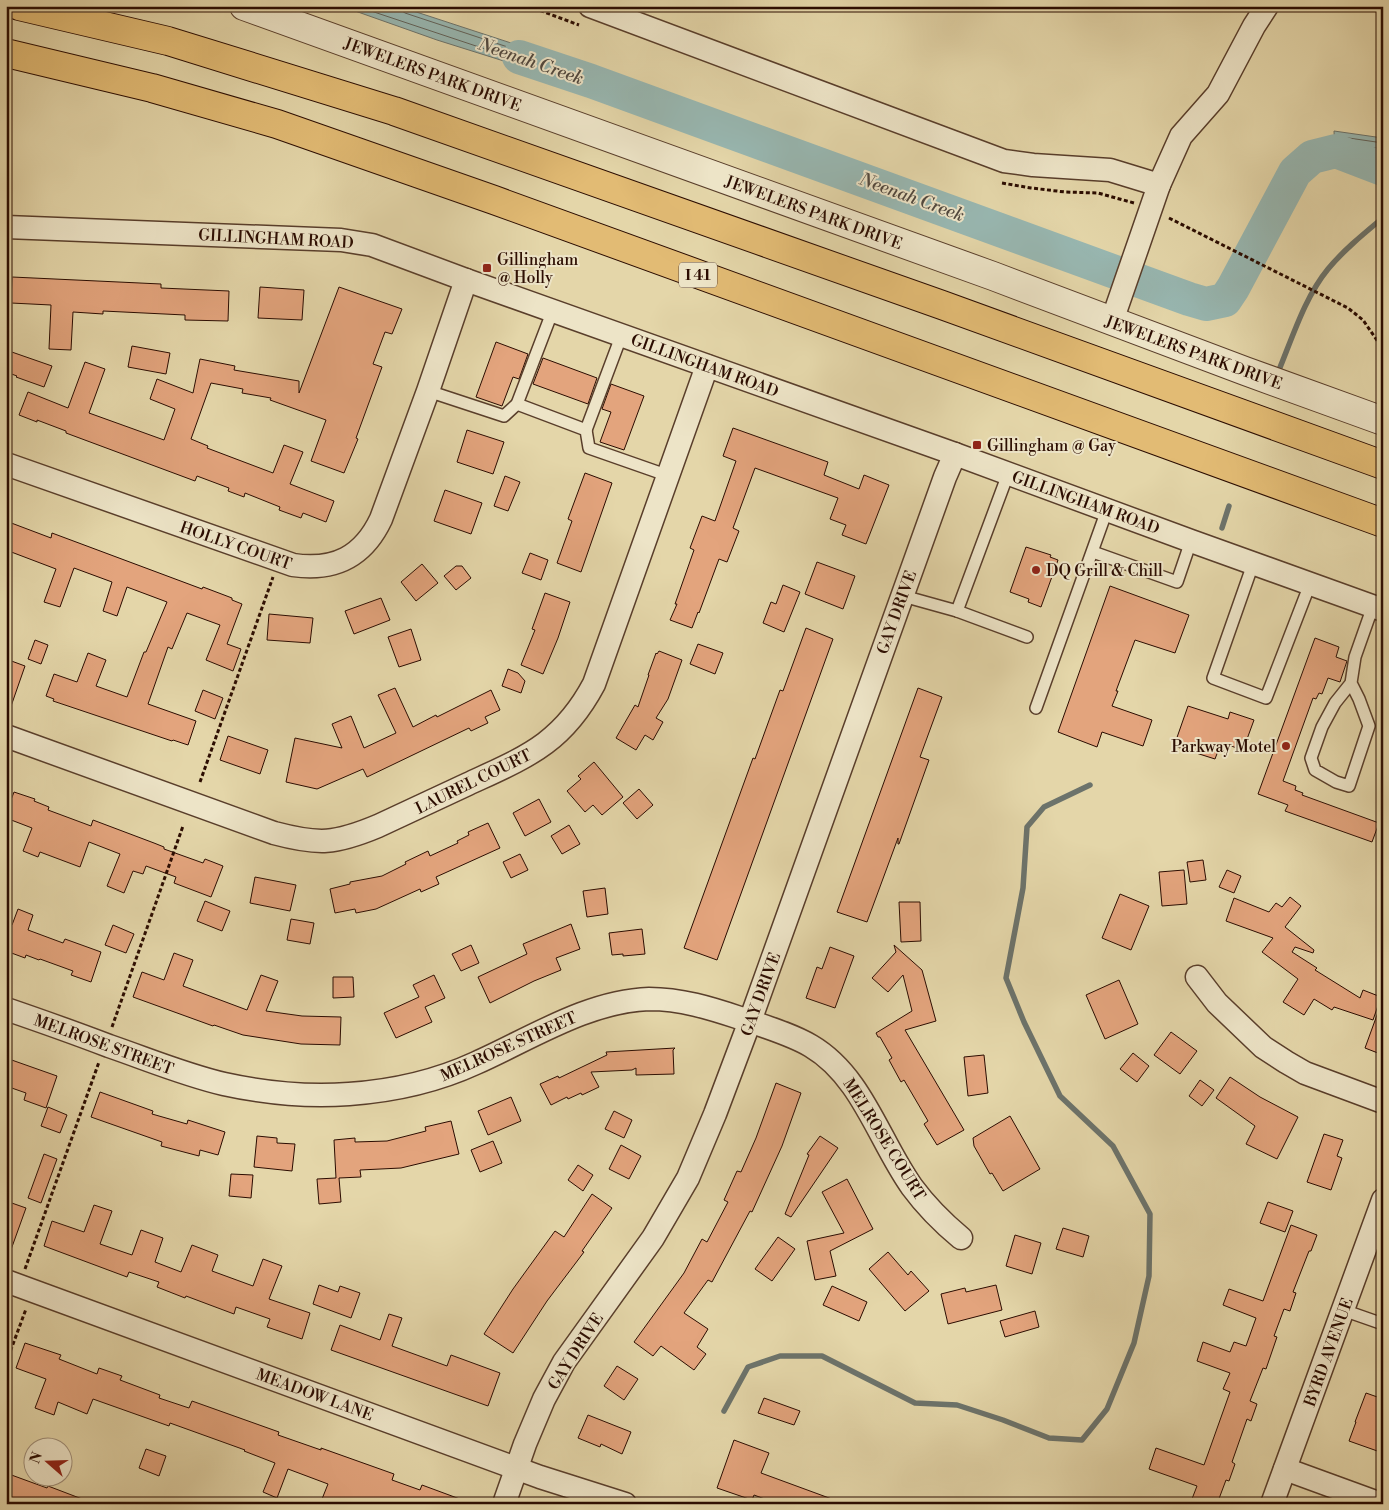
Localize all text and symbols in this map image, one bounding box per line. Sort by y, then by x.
water label: Neenah Creek [474,32,587,90]
street label: JEWELERS PARK DRIVE [340,33,524,116]
water label: Neenah Creek [855,168,967,227]
street label: JEWELERS PARK DRIVE [721,171,905,254]
street label: GILLINGHAM ROAD [198,225,354,253]
place label: Gillingham @ Holly [497,250,578,288]
marker: Gillingham @ Holly [481,262,493,274]
road number: I 41 [679,262,717,288]
street label: JEWELERS PARK DRIVE [1101,311,1285,394]
street label: GILLINGHAM ROAD [628,330,781,402]
place label: Gillingham @ Gay [987,436,1116,456]
marker: Gillingham @ Gay [971,439,983,451]
street label: GILLINGHAM ROAD [1009,467,1162,539]
street label: HOLLY COURT [177,517,294,574]
place label: DQ Grill & Chill [1046,561,1163,581]
marker: DQ Grill & Chill [1030,564,1042,576]
street label: GAY DRIVE [873,568,921,657]
place label: Parkway Motel [1171,737,1276,757]
marker: Parkway Motel [1280,740,1292,752]
street label: LAUREL COURT [412,745,535,819]
street label: GAY DRIVE [737,950,785,1039]
street label: MELROSE STREET [437,1008,580,1086]
street label: MELROSE STREET [31,1010,176,1080]
street label: MELROSE COURT [838,1075,930,1204]
street label: BYRD AVENUE [1300,1295,1358,1410]
street label: GAY DRIVE [544,1309,608,1394]
street label: MEADOW LANE [253,1364,376,1425]
north arrow [22,1438,72,1488]
text: N [26,1450,47,1466]

